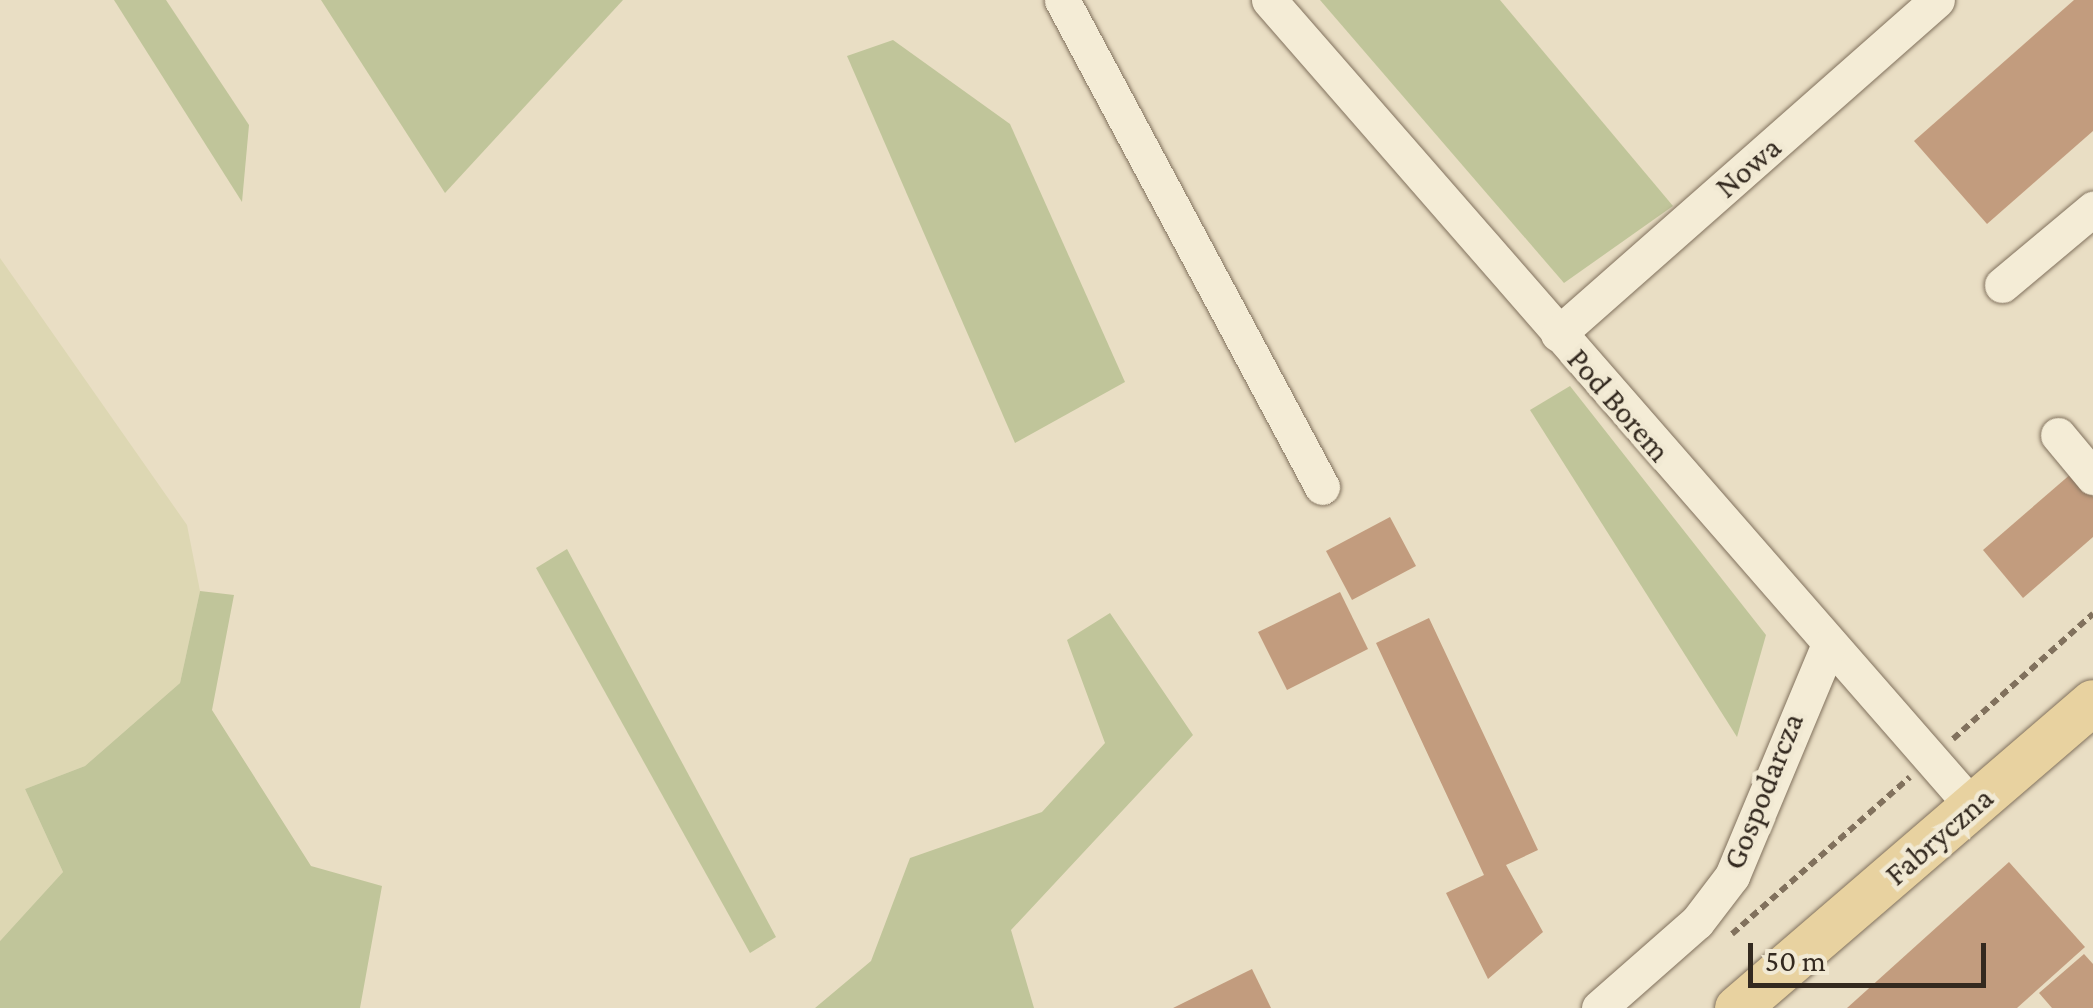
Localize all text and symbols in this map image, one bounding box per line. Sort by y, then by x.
street label: Nowa [1707,128,1789,206]
street label: Pod Borem [1559,340,1679,470]
street label: Gospodarcza [1714,707,1812,875]
street label: Fabryczna [1877,779,2001,893]
scale bar [1753,923,1990,985]
text: 50 m [1765,944,1826,977]

